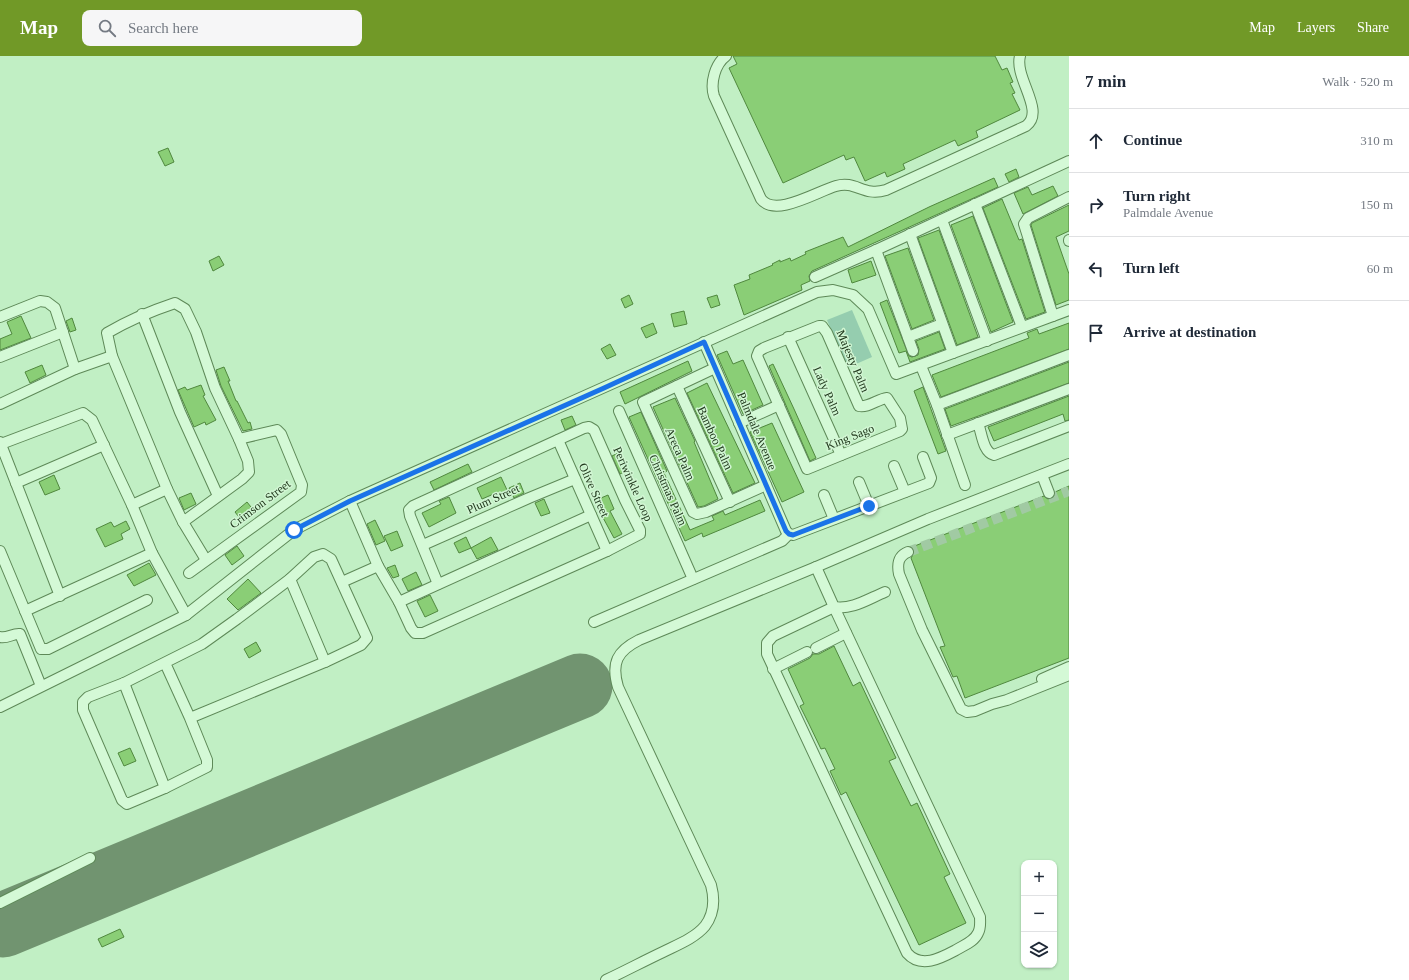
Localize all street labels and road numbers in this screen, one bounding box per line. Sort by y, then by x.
street label: Majesty Palm [834,328,873,395]
street label: Lady Palm [810,364,844,418]
street label: Palmdale Avenue [734,390,780,472]
street label: Bamboo Palm [694,404,736,473]
street label: King Sago [824,421,876,453]
street label: Areca Palm [662,425,698,483]
street label: Periwinkle Loop [610,444,656,524]
street label: Christmas Palm [646,452,690,528]
street label: Olive Street [576,461,612,520]
street label: Crimson Street [227,476,294,531]
street label: Plum Street [464,481,522,517]

